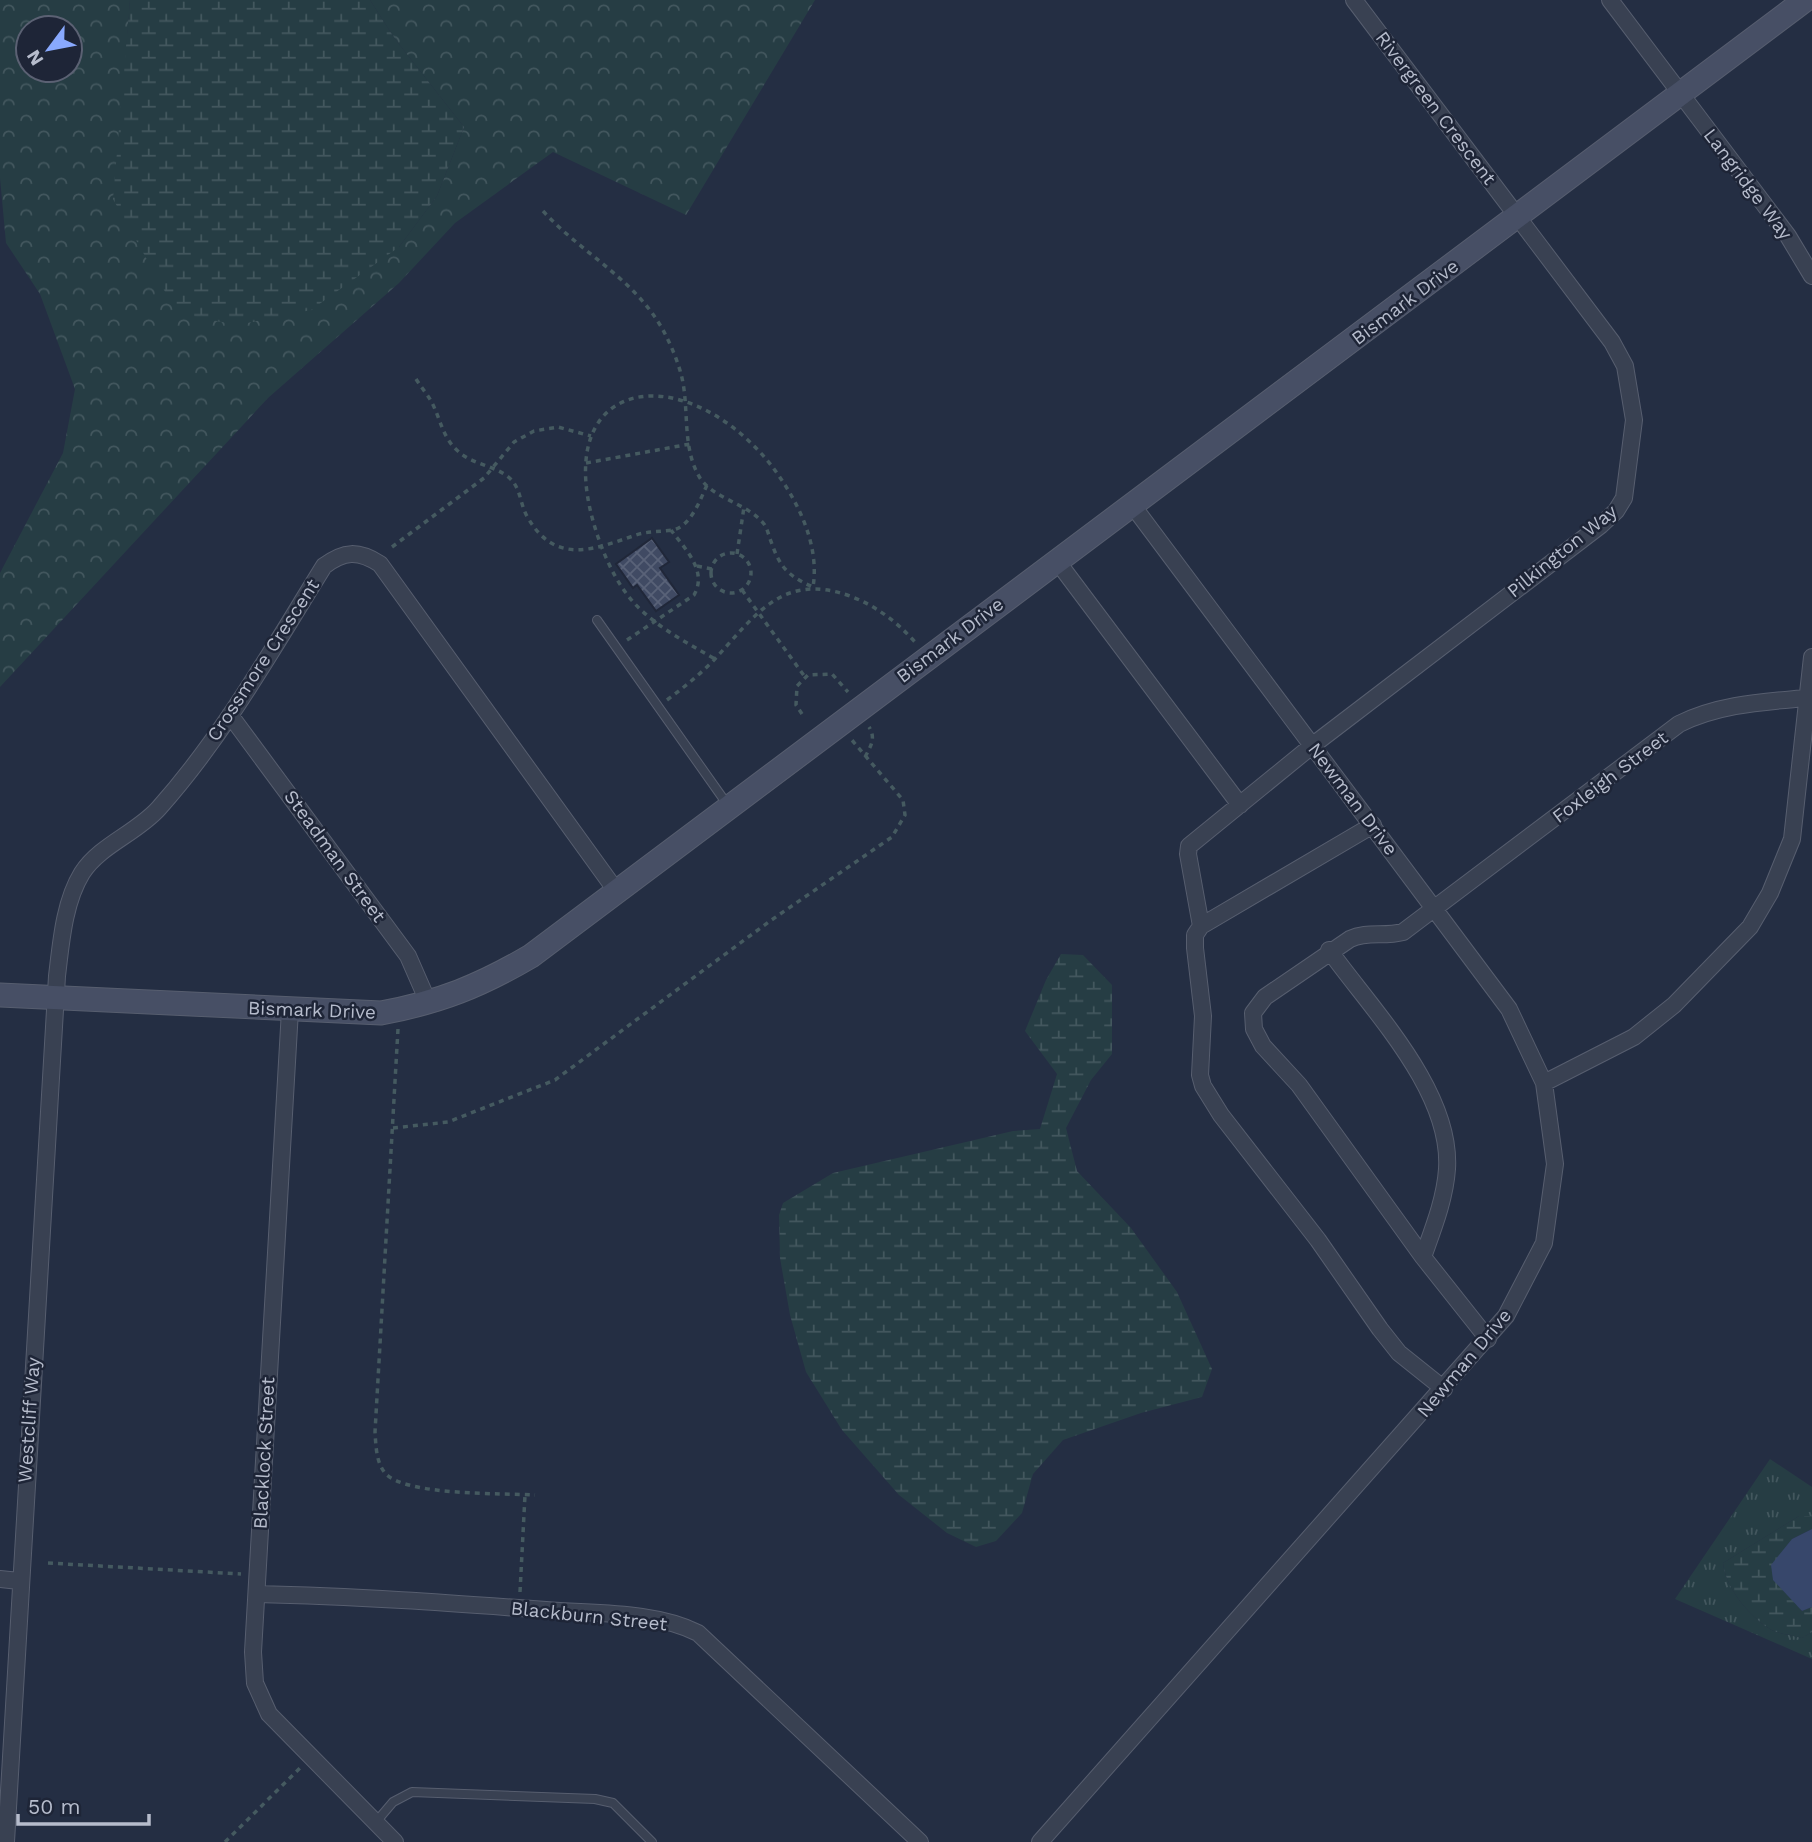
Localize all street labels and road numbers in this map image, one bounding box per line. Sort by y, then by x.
street label: Rivergreen Crescent [1371,27,1501,189]
street label: Langridge Way [1699,124,1797,244]
street label: Bismark Drive [1347,254,1463,350]
street label: Pilkington Way [1502,500,1622,602]
street label: Crossmore Crescent [202,574,324,746]
street label: Bismark Drive [892,592,1008,688]
street label: Foxleigh Street [1548,726,1672,828]
street label: Newman Drive [1303,738,1403,860]
street label: Steadman Street [279,785,391,927]
street label: Bismark Drive [248,996,376,1024]
street label: Newman Drive [1412,1304,1516,1422]
street label: Westcliff Way [13,1356,45,1484]
street label: Blacklock Street [249,1376,279,1530]
street label: Blackburn Street [510,1596,668,1636]

